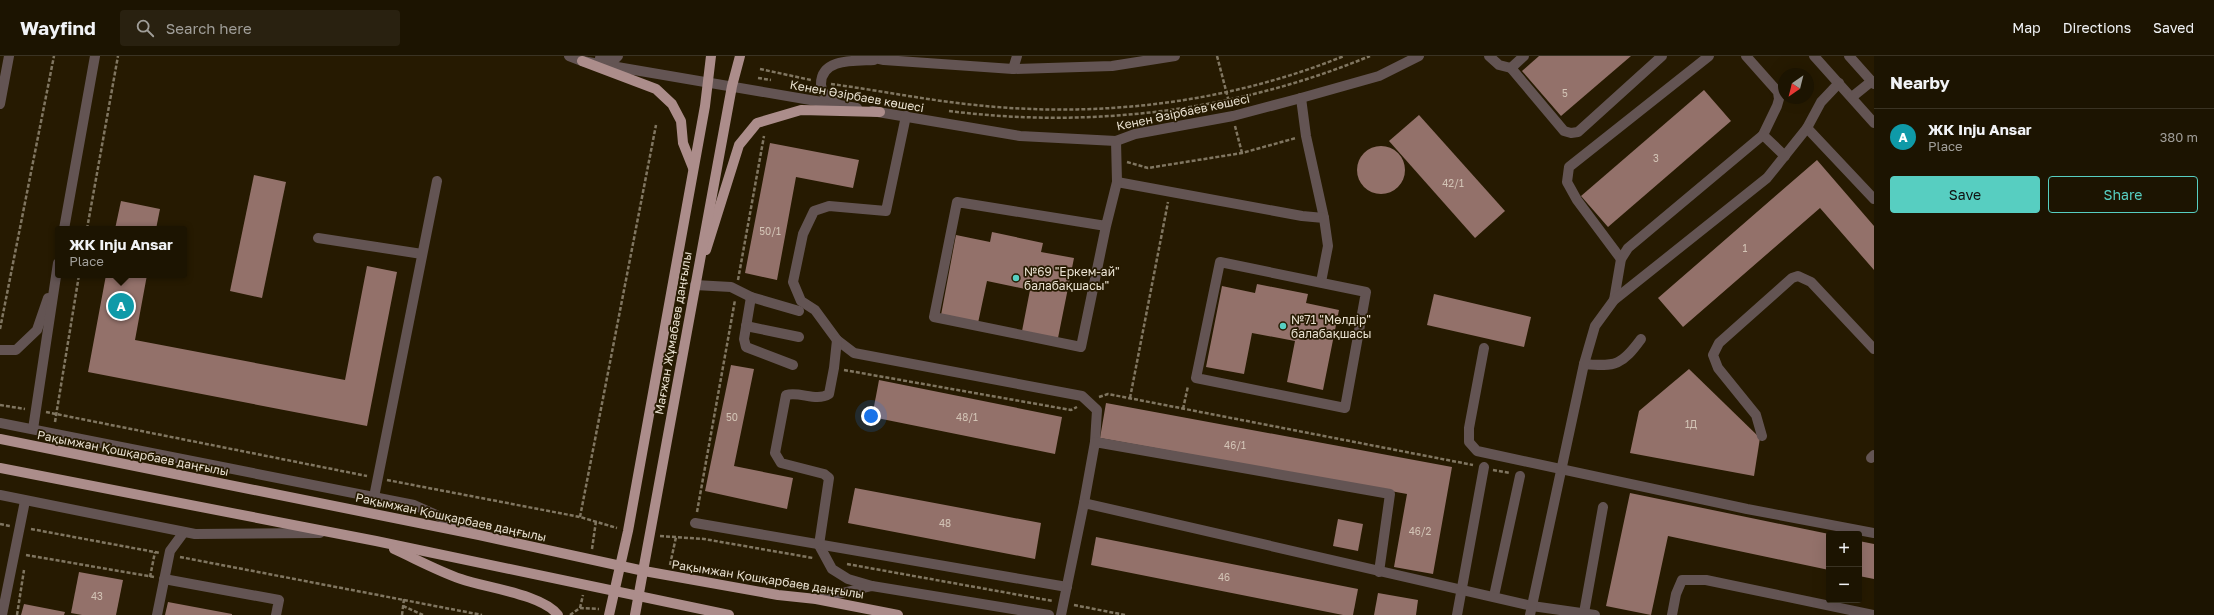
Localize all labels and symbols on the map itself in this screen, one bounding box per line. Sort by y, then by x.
north arrow [1778,68,1814,104]
street label: Кенен Әзірбаев көшесі [789,77,925,115]
house number: 5 [1562,87,1568,99]
street label: Кенен Әзірбаев көшесі [1115,91,1251,133]
house number: 3 [1653,152,1659,164]
house number: 42/1 [1442,177,1464,189]
house number: 50/1 [759,225,781,237]
house number: 1 [1743,242,1748,254]
street label: Мағжан Жұмабаев даңғылы [651,250,695,416]
place label: №69 "Еркем-ай" балабақшасы" [1024,264,1120,293]
marker: №69 "Еркем-ай" балабақшасы" [1011,273,1021,283]
pin: A [108,291,134,321]
place label: №71 "Мөлдір" балабақшасы [1291,312,1371,341]
marker: №71 "Мөлдір" балабақшасы [1278,321,1288,331]
your location [861,406,881,426]
house number: 50 [726,411,738,423]
house number: 48/1 [956,411,978,423]
house number: 1Д [1685,418,1697,430]
street label: Рақымжан Қошқарбаев даңғылы [36,427,230,479]
house number: 46/1 [1224,439,1246,451]
street label: Рақымжан Қошқарбаев даңғылы [354,489,548,545]
house number: 48 [939,517,951,529]
house number: 46/2 [1409,525,1432,537]
street label: Рақымжан Қошқарбаев даңғылы [671,556,865,602]
house number: 46 [1218,571,1230,583]
house number: 43 [91,590,103,602]

